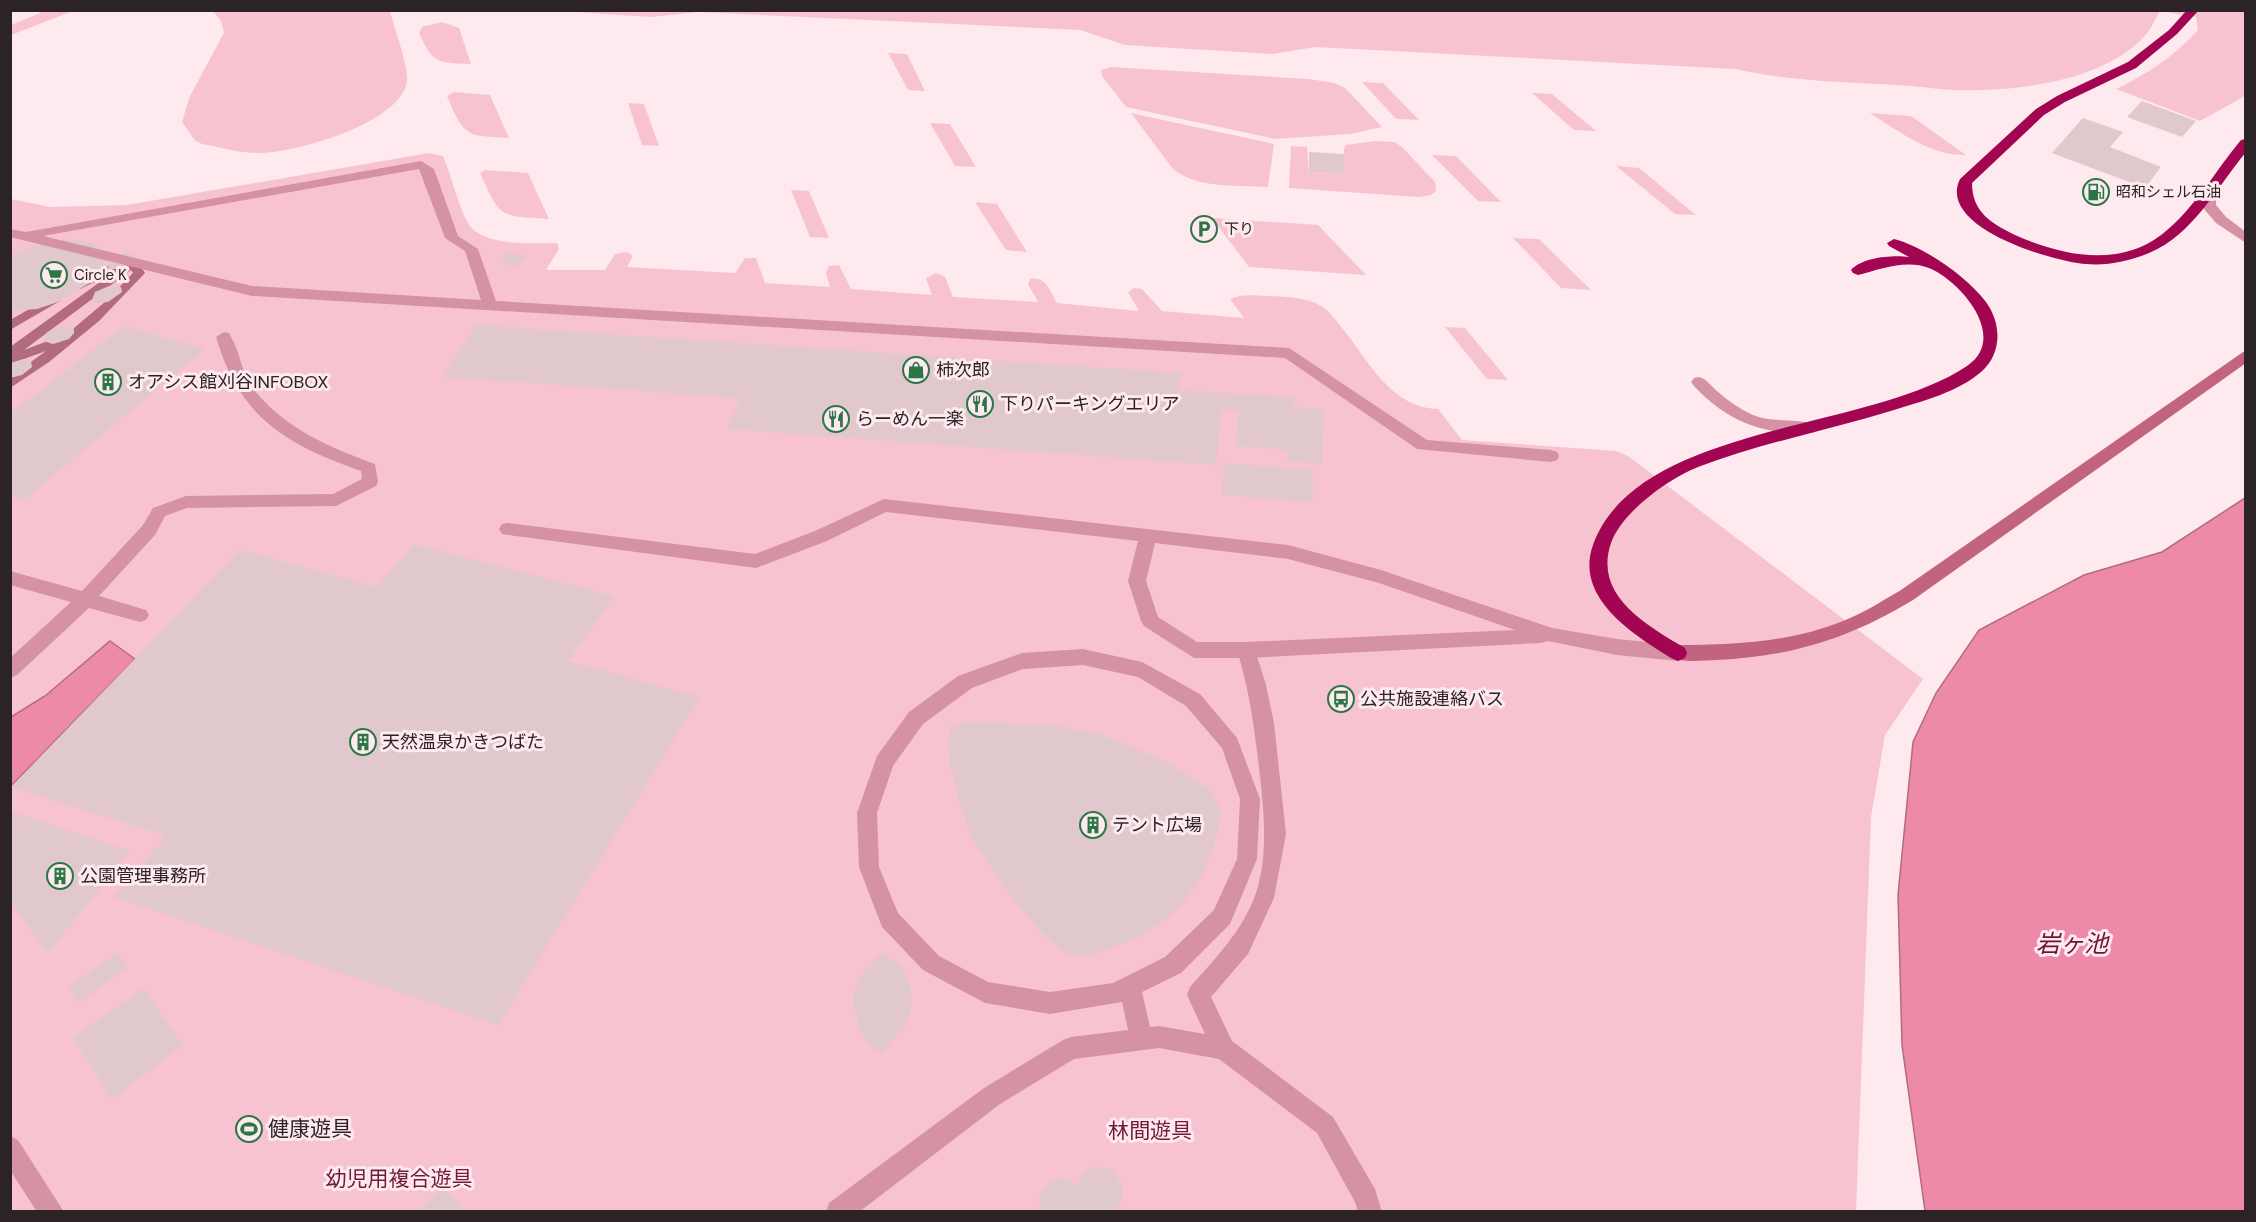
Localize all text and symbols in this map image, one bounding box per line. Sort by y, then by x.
fuel station icon: 昭和シェル石油 [2081,177,2111,207]
place label: 昭和シェル石油 [2116,182,2221,202]
parking icon: 下り [1189,214,1219,244]
place label: 下り [1224,219,1254,239]
supermarket icon: Circle K [39,260,69,290]
place label: Circle K [74,265,127,285]
shop icon: 柿次郎 [901,355,931,385]
place label: 柿次郎 [936,358,990,382]
building icon: オアシス館刈谷INFOBOX [93,367,123,397]
place label: オアシス館刈谷INFOBOX [128,370,328,394]
restaurant icon: 下りパーキングエリア [965,389,995,419]
place label: 下りパーキングエリア [1000,392,1179,416]
restaurant icon: らーめん一楽 [821,404,851,434]
place label: らーめん一楽 [856,407,964,431]
bus stop icon: 公共施設連絡バス [1326,684,1356,714]
place label: 公共施設連絡バス [1360,687,1504,711]
building icon: 天然温泉かきつばた [348,727,378,757]
place label: 天然温泉かきつばた [382,730,544,754]
building icon: テント広場 [1078,810,1108,840]
place label: テント広場 [1112,813,1202,837]
building icon: 公園管理事務所 [45,861,75,891]
place label: 公園管理事務所 [80,864,206,888]
water label: 岩ヶ池 [2036,928,2110,959]
sports icon: 健康遊具 [234,1114,264,1144]
place label: 健康遊具 [268,1115,352,1143]
park label: 林間遊具 [1108,1117,1192,1145]
park label: 幼児用複合遊具 [326,1165,473,1193]

